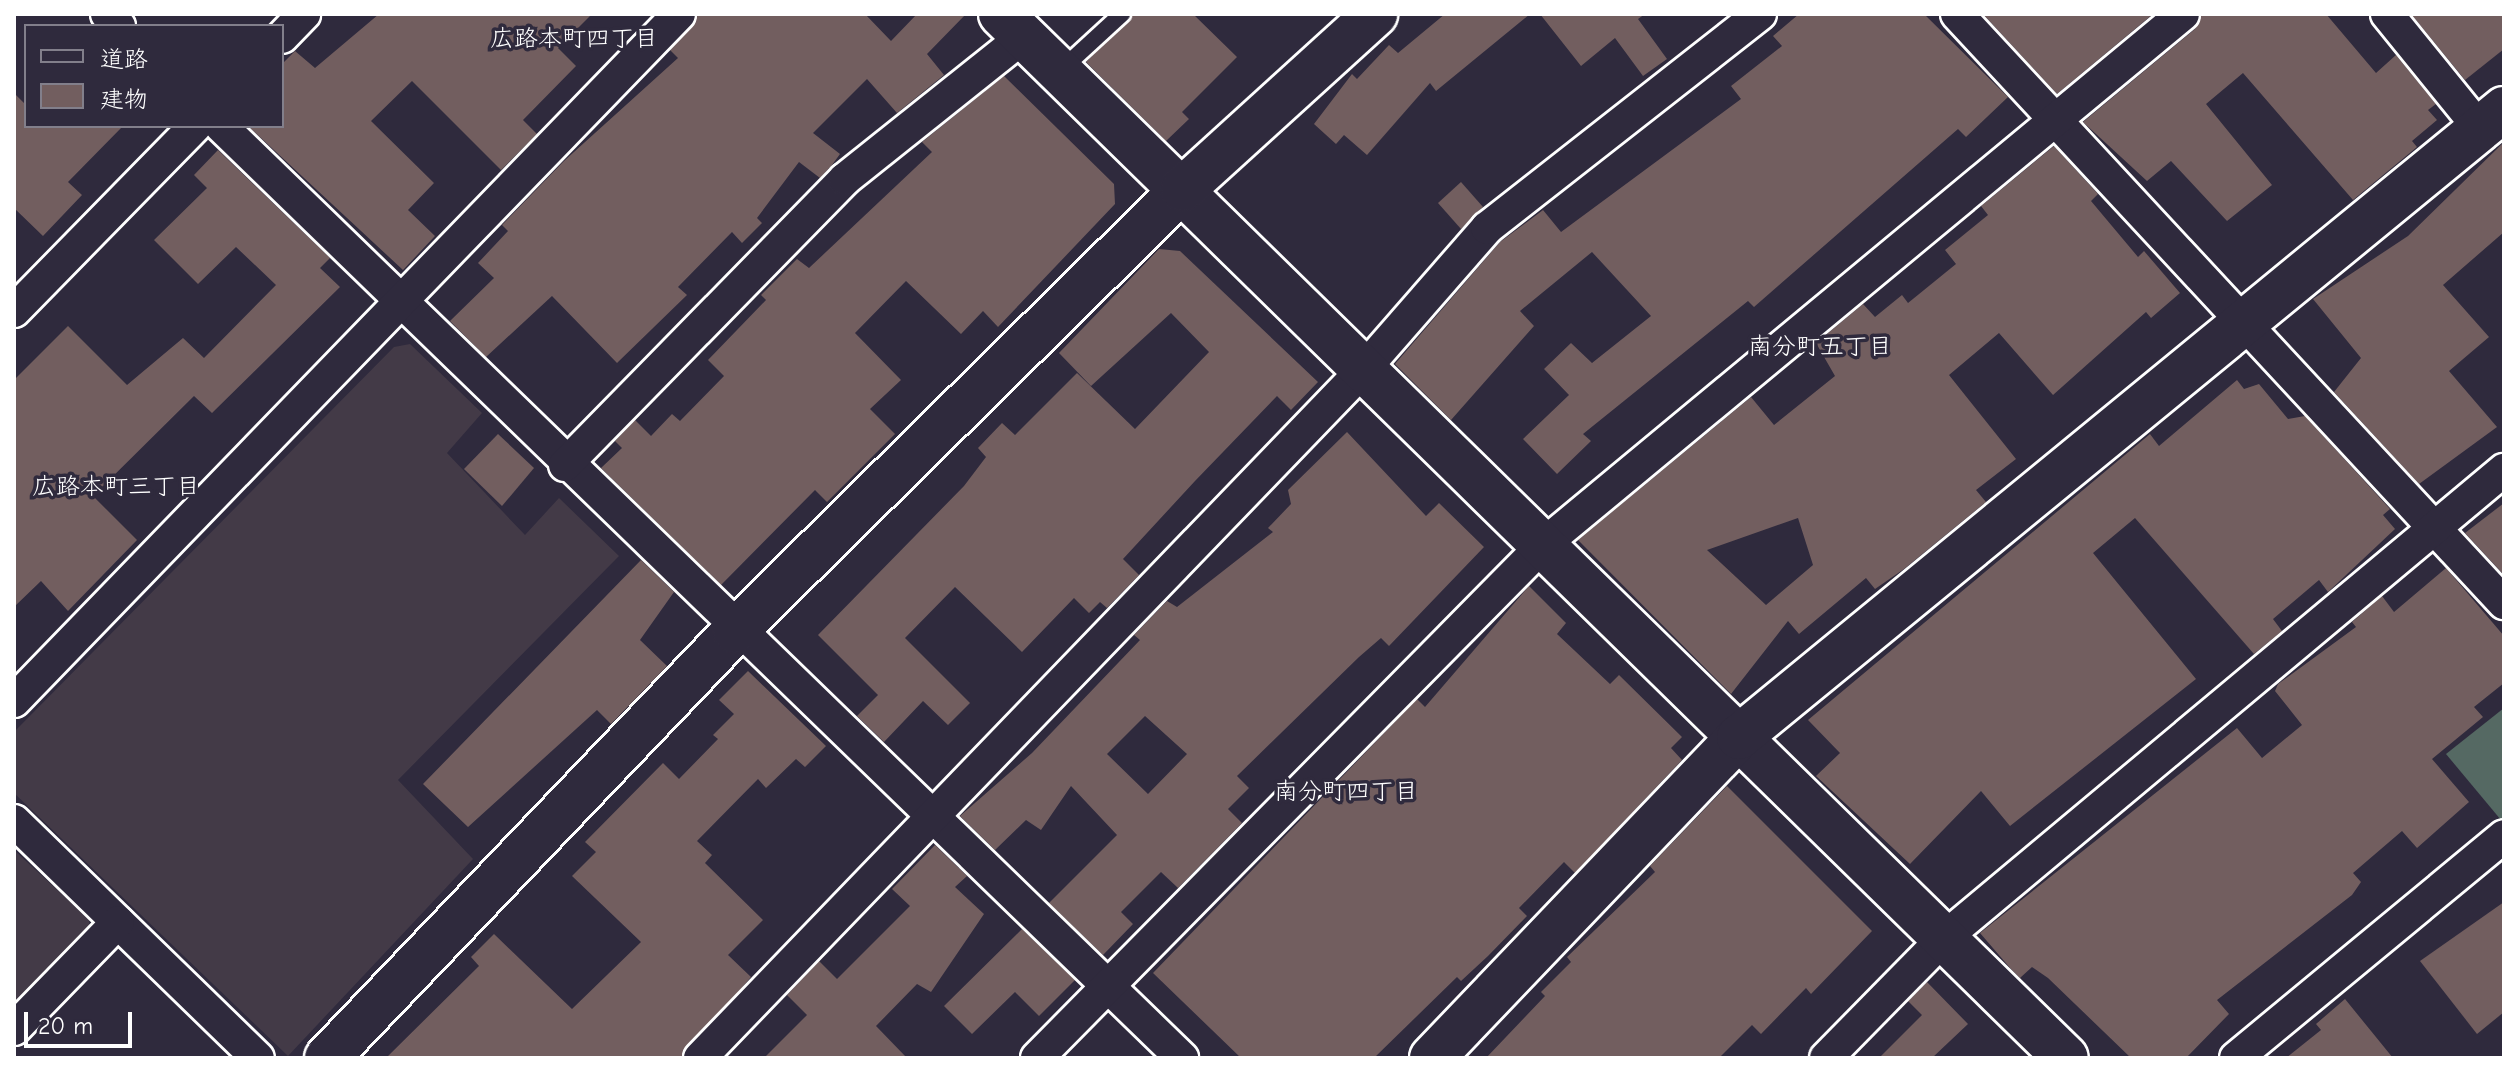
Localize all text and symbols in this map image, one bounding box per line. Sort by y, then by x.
legend [24,24,284,128]
district label: 広路本町四丁目 [490,25,658,53]
text: 道路 [100,45,148,73]
text: 建物 [100,85,148,113]
district label: 南分町五丁目 [1748,333,1892,361]
district label: 広路本町三丁目 [32,473,200,501]
district label: 南分町四丁目 [1274,778,1418,806]
scale bar [28,996,136,1046]
text: 20 m [38,1012,93,1040]

